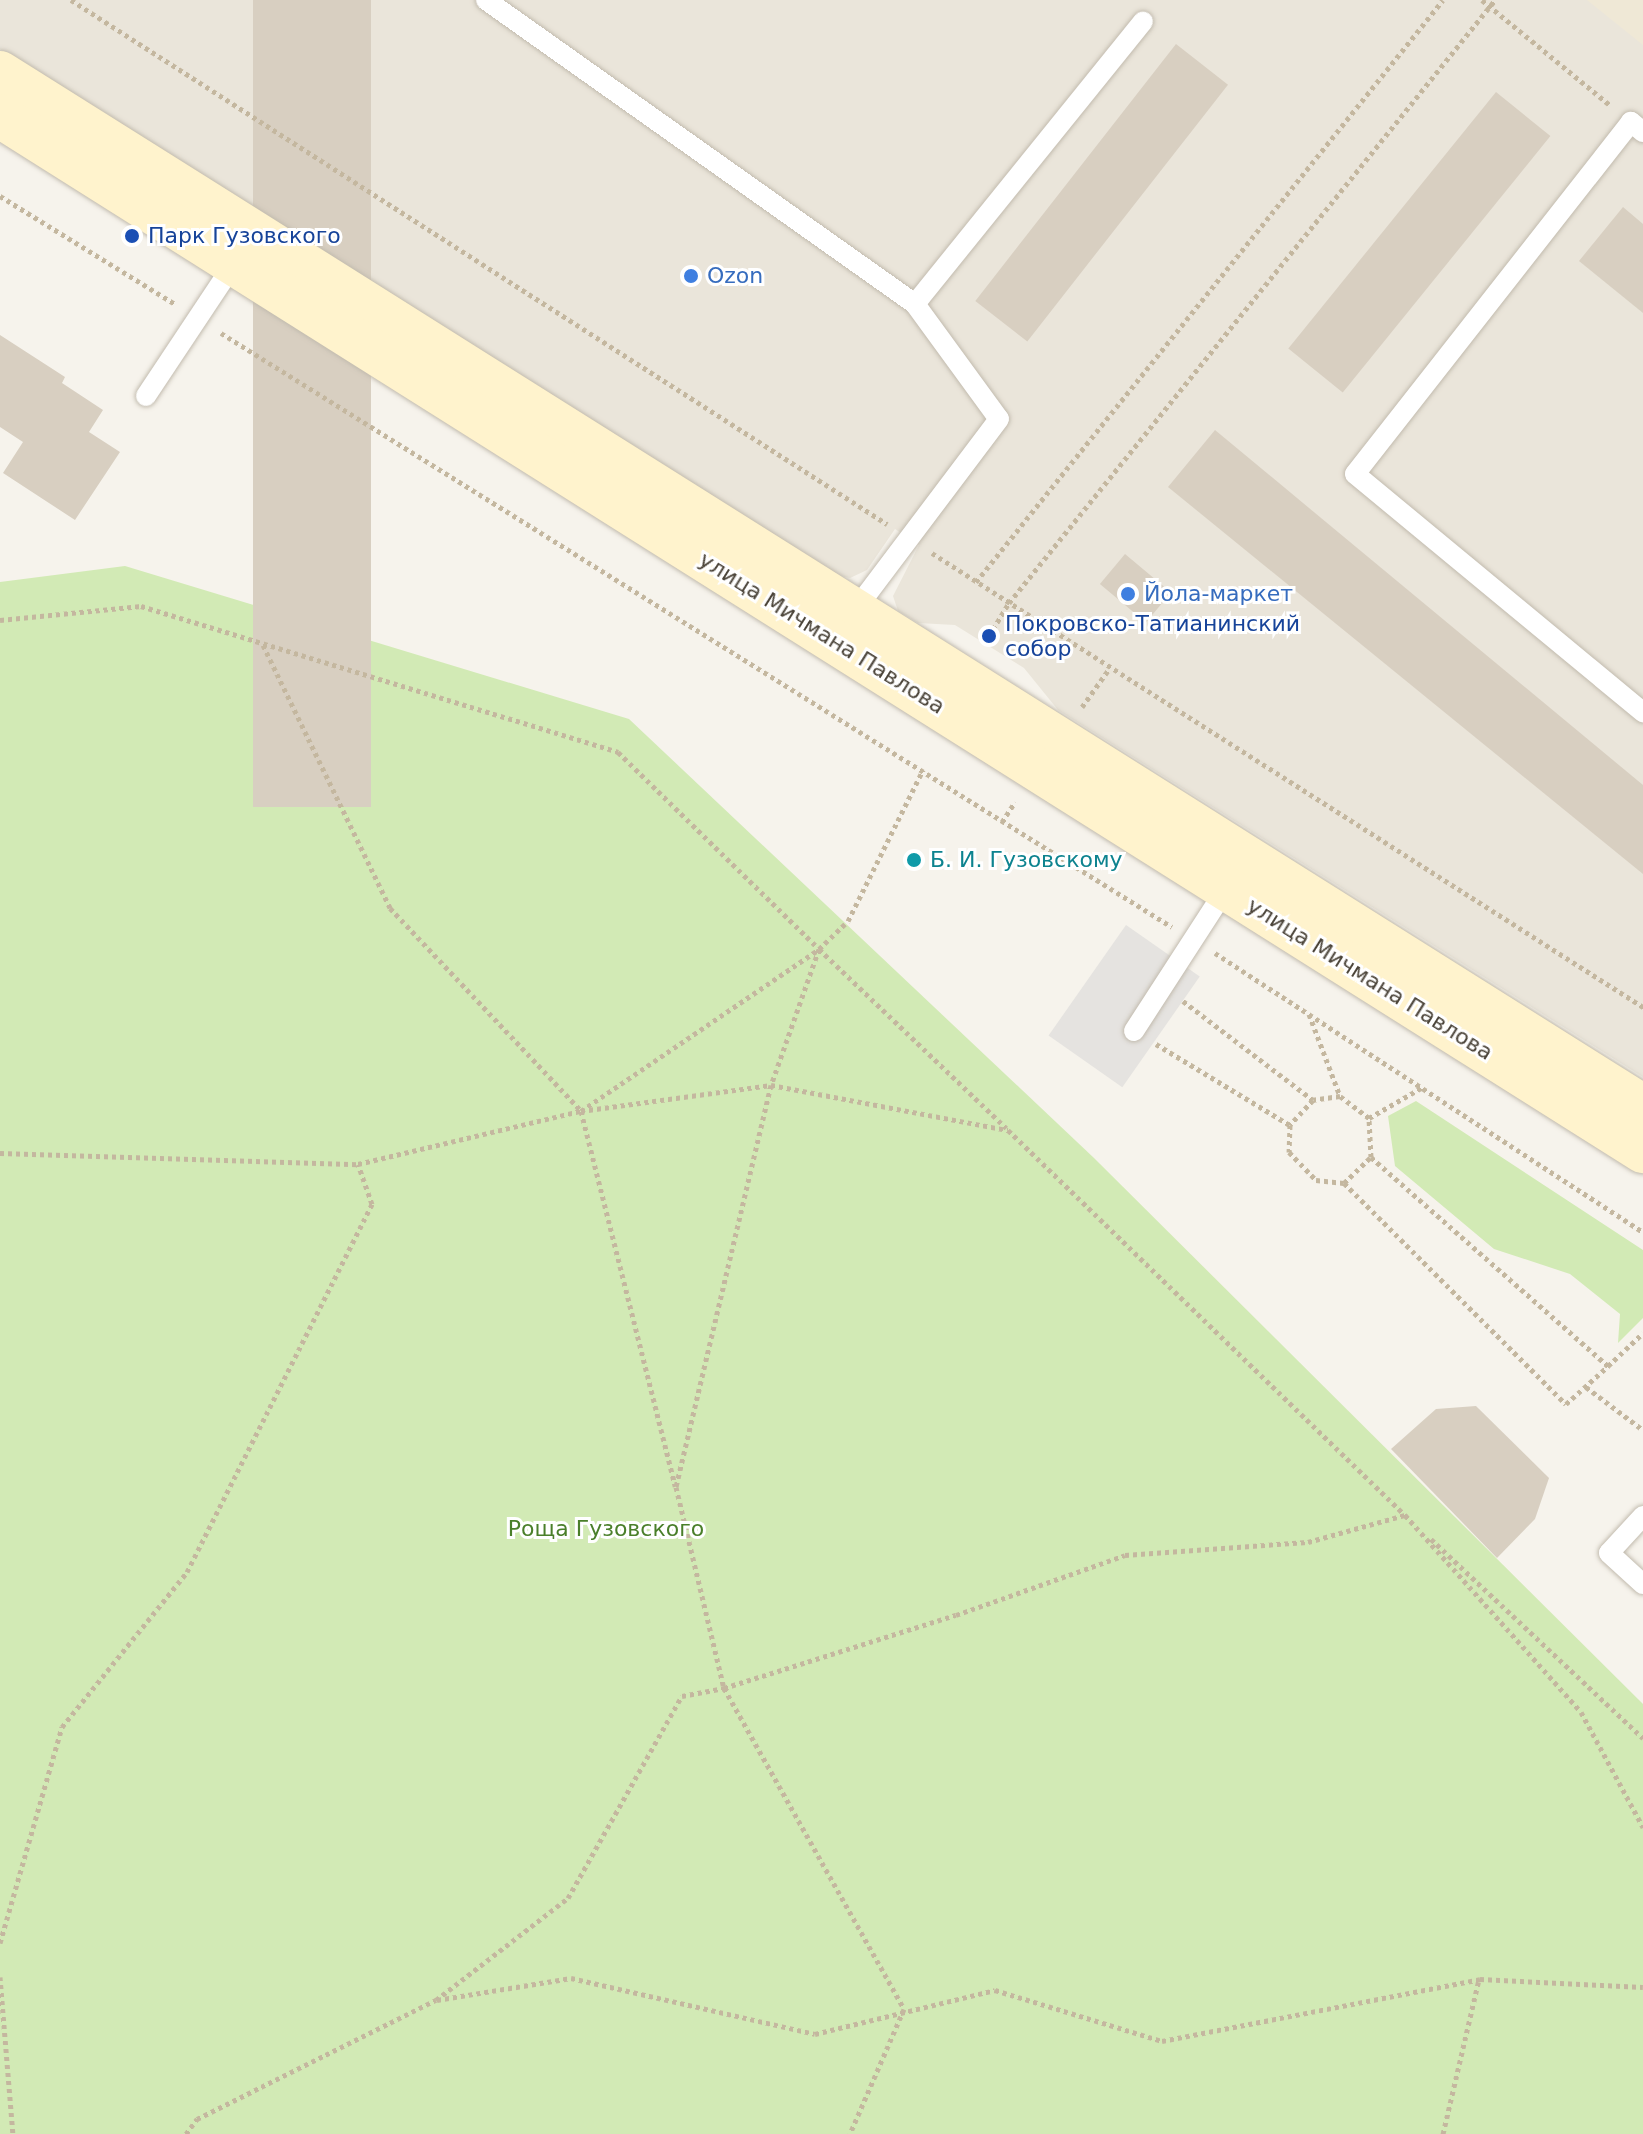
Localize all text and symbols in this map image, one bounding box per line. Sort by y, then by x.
place label: Парк Гузовского [148,223,341,249]
marker: Парк Гузовского [123,227,141,245]
place label: Ozon [707,263,763,289]
marker: Ozon [682,267,700,285]
street label: улица Мичмана Павлова [694,546,950,720]
place label: Йола-маркет [1144,581,1293,607]
marker: Йола-маркет [1119,585,1137,603]
place label: Покровско-Татианинский собор [1005,610,1300,662]
marker: Покровско-Татианинский собор [980,627,998,645]
place label: Б. И. Гузовскому [930,847,1123,873]
marker: Б. И. Гузовскому [905,851,923,869]
street label: улица Мичмана Павлова [1242,892,1498,1066]
park label: Роща Гузовского [508,1516,704,1542]

